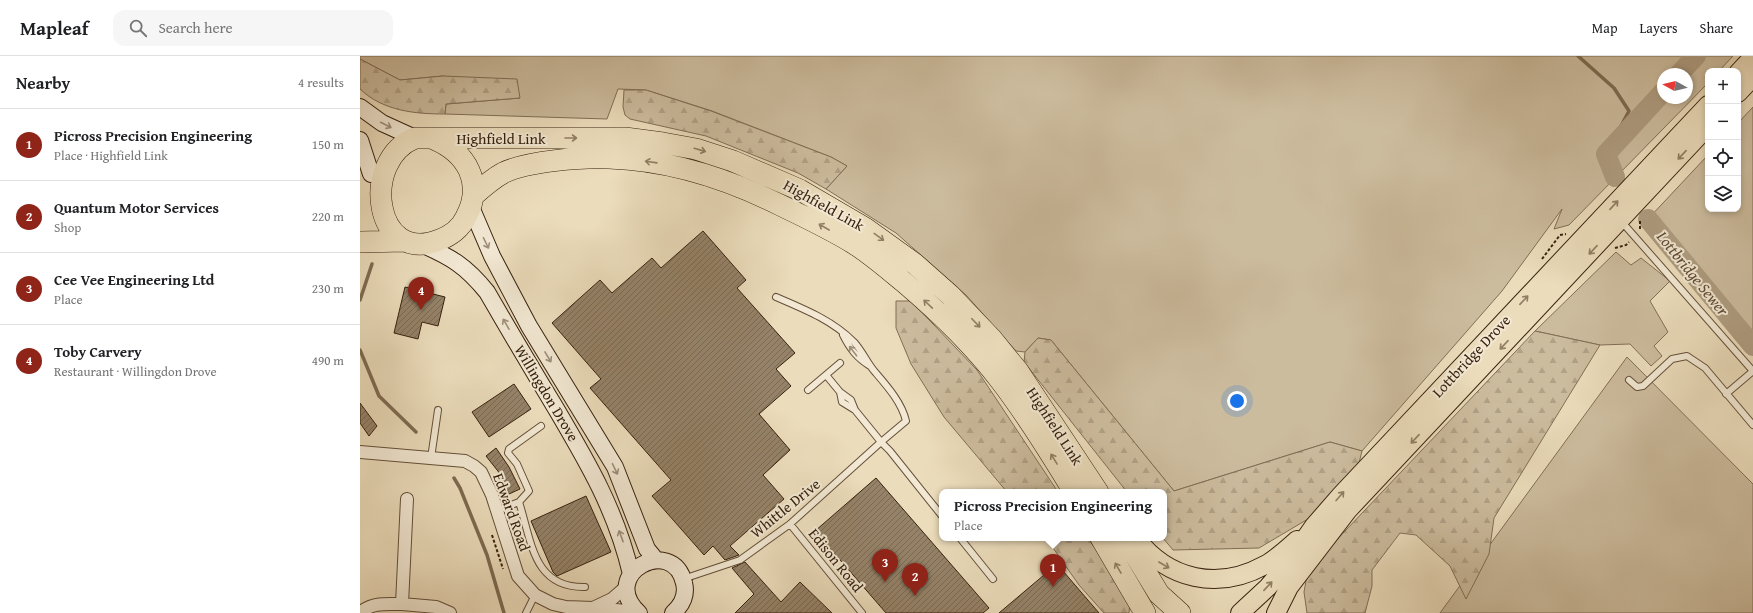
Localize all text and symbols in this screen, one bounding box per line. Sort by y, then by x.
search box [113,10,393,46]
text: Mapleaf [20,14,89,42]
icon: search [127,17,149,39]
text: Search here [159,17,233,38]
text: Map [1592,18,1618,38]
text: Layers [1640,18,1678,38]
text: Share [1700,18,1733,38]
north arrow [1657,68,1693,104]
map controls [1705,68,1741,212]
button: + [1705,68,1741,104]
text: Nearby [16,70,70,95]
text: 4 results [298,73,344,92]
button: − [1705,104,1741,140]
one-way arrow [380,121,392,129]
text: Picross Precision Engineering [54,125,252,146]
street label: Highfield Link [456,128,546,149]
one-way arrow [564,134,577,141]
text: 1 [26,135,32,154]
text: 150 m [312,135,344,154]
button: locate [1705,140,1741,176]
text: Place · Highfield Link [54,146,168,165]
one-way arrow [693,147,706,154]
one-way arrow [1677,150,1686,160]
one-way arrow [645,158,658,166]
street label: Highfield Link [780,174,868,236]
button: layers [1705,176,1741,212]
text: Quantum Motor Services [54,197,219,218]
one-way arrow [1609,200,1618,210]
text: 2 [26,207,32,226]
text: 220 m [312,207,344,226]
text: Shop [54,218,81,237]
one-way arrow [818,222,830,230]
water label: Lottbridge Sewer [1651,225,1735,321]
one-way arrow [873,233,884,242]
one-way arrow [483,237,490,249]
one-way arrow [1588,245,1598,255]
text: Cee Vee Engineering Ltd [54,269,214,290]
pin: 4 [408,277,434,310]
text: 3 [26,279,32,298]
text: 230 m [312,279,344,298]
text: Place [54,290,83,309]
one-way arrow [1520,294,1529,305]
one-way arrow [923,299,933,309]
street label: Lottbridge Drove [1427,310,1515,402]
one-way arrow [501,318,509,330]
one-way arrow [972,318,981,328]
one-way arrow [1499,340,1509,350]
text: Toby Carvery [54,341,142,362]
street label: Willingdon Drove [510,341,584,445]
one-way arrow [848,346,857,357]
text: 4 [26,351,32,370]
text: 490 m [312,351,344,370]
one-way arrow [544,351,552,362]
text: Restaurant · Willingdon Drove [54,362,217,381]
street label: Highfield Link [1022,383,1088,469]
your location [1227,391,1247,411]
one-way arrow [1410,434,1420,444]
one-way arrow [1049,453,1057,465]
one-way arrow [612,463,619,475]
street label: Edward Road [488,470,536,554]
street label: Whittle Drive [746,473,824,543]
popup [939,489,1167,541]
one-way arrow [1335,491,1344,502]
text: Picross Precision Engineering [954,495,1152,516]
text: Place [954,516,983,535]
street label: Edison Road [804,524,868,596]
one-way arrow [616,531,624,543]
pin: 3 [872,549,898,582]
pin: 1 [1040,554,1066,587]
one-way arrow [1158,561,1170,569]
one-way arrow [1114,562,1122,574]
pin: 2 [902,563,928,596]
one-way arrow [1263,581,1273,591]

